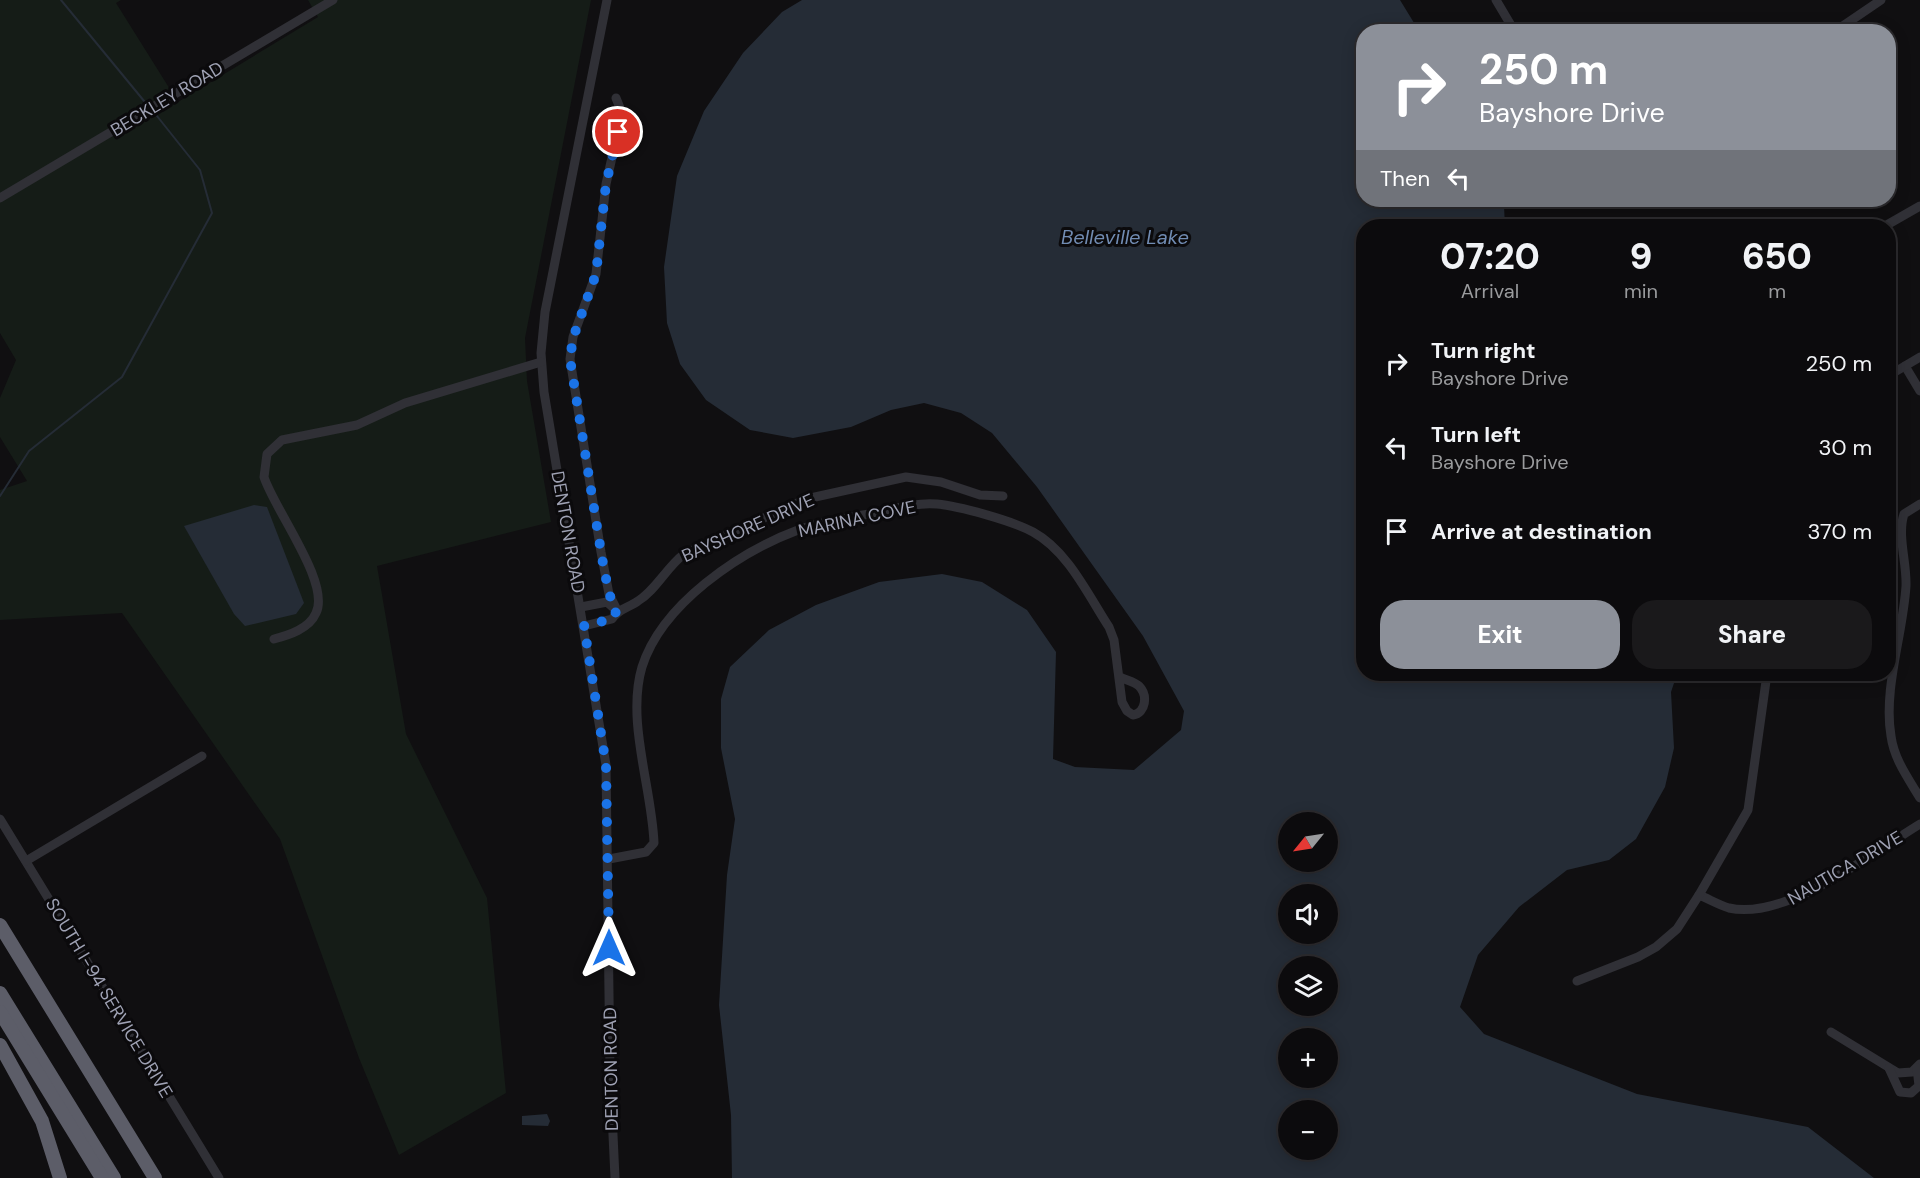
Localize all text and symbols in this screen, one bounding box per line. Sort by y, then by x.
text: 250 m [1479,42,1608,97]
icon: right [1380,48,1458,126]
street label: BECKLEY ROAD [106,56,228,142]
text: Bayshore Drive [1479,95,1665,130]
pin [592,106,643,157]
icon: arrive [601,115,634,148]
icon: left [1442,162,1475,195]
text: Then [1380,164,1430,193]
water label: Belleville Lake [1061,224,1189,250]
text: 07:20 [1440,233,1540,280]
text: 9 [1630,233,1652,280]
text: 650 [1742,233,1812,280]
text: Arrival [1461,278,1519,304]
text: min [1624,278,1658,304]
text: m [1768,278,1786,304]
text: Turn right [1431,336,1536,365]
icon: right [1380,347,1413,380]
text: 250 m [1805,349,1872,378]
text: Bayshore Drive [1431,365,1569,391]
text: Turn left [1431,420,1521,449]
icon: left [1380,431,1413,464]
text: 30 m [1818,433,1872,462]
text: Bayshore Drive [1431,449,1569,475]
street label: DENTON ROAD [545,469,591,595]
street label: BAYSHORE DRIVE [678,488,818,568]
street label: MARINA COVE [796,495,918,543]
icon: arrive [1380,515,1413,548]
text: Arrive at destination [1431,517,1652,546]
text: 370 m [1807,517,1872,546]
button: Exit [1380,600,1620,669]
button: Share [1632,600,1872,669]
north arrow [1278,812,1338,872]
map controls [1278,812,1338,1160]
street label: NAUTICA DRIVE [1783,825,1907,911]
button: sound [1278,884,1338,944]
street label: SOUTH I-94 SERVICE DRIVE [40,894,178,1102]
position arrow [577,916,641,980]
button: layers [1278,956,1338,1016]
street label: DENTON ROAD [598,1007,624,1131]
button: + [1278,1028,1338,1088]
button: − [1278,1100,1338,1160]

